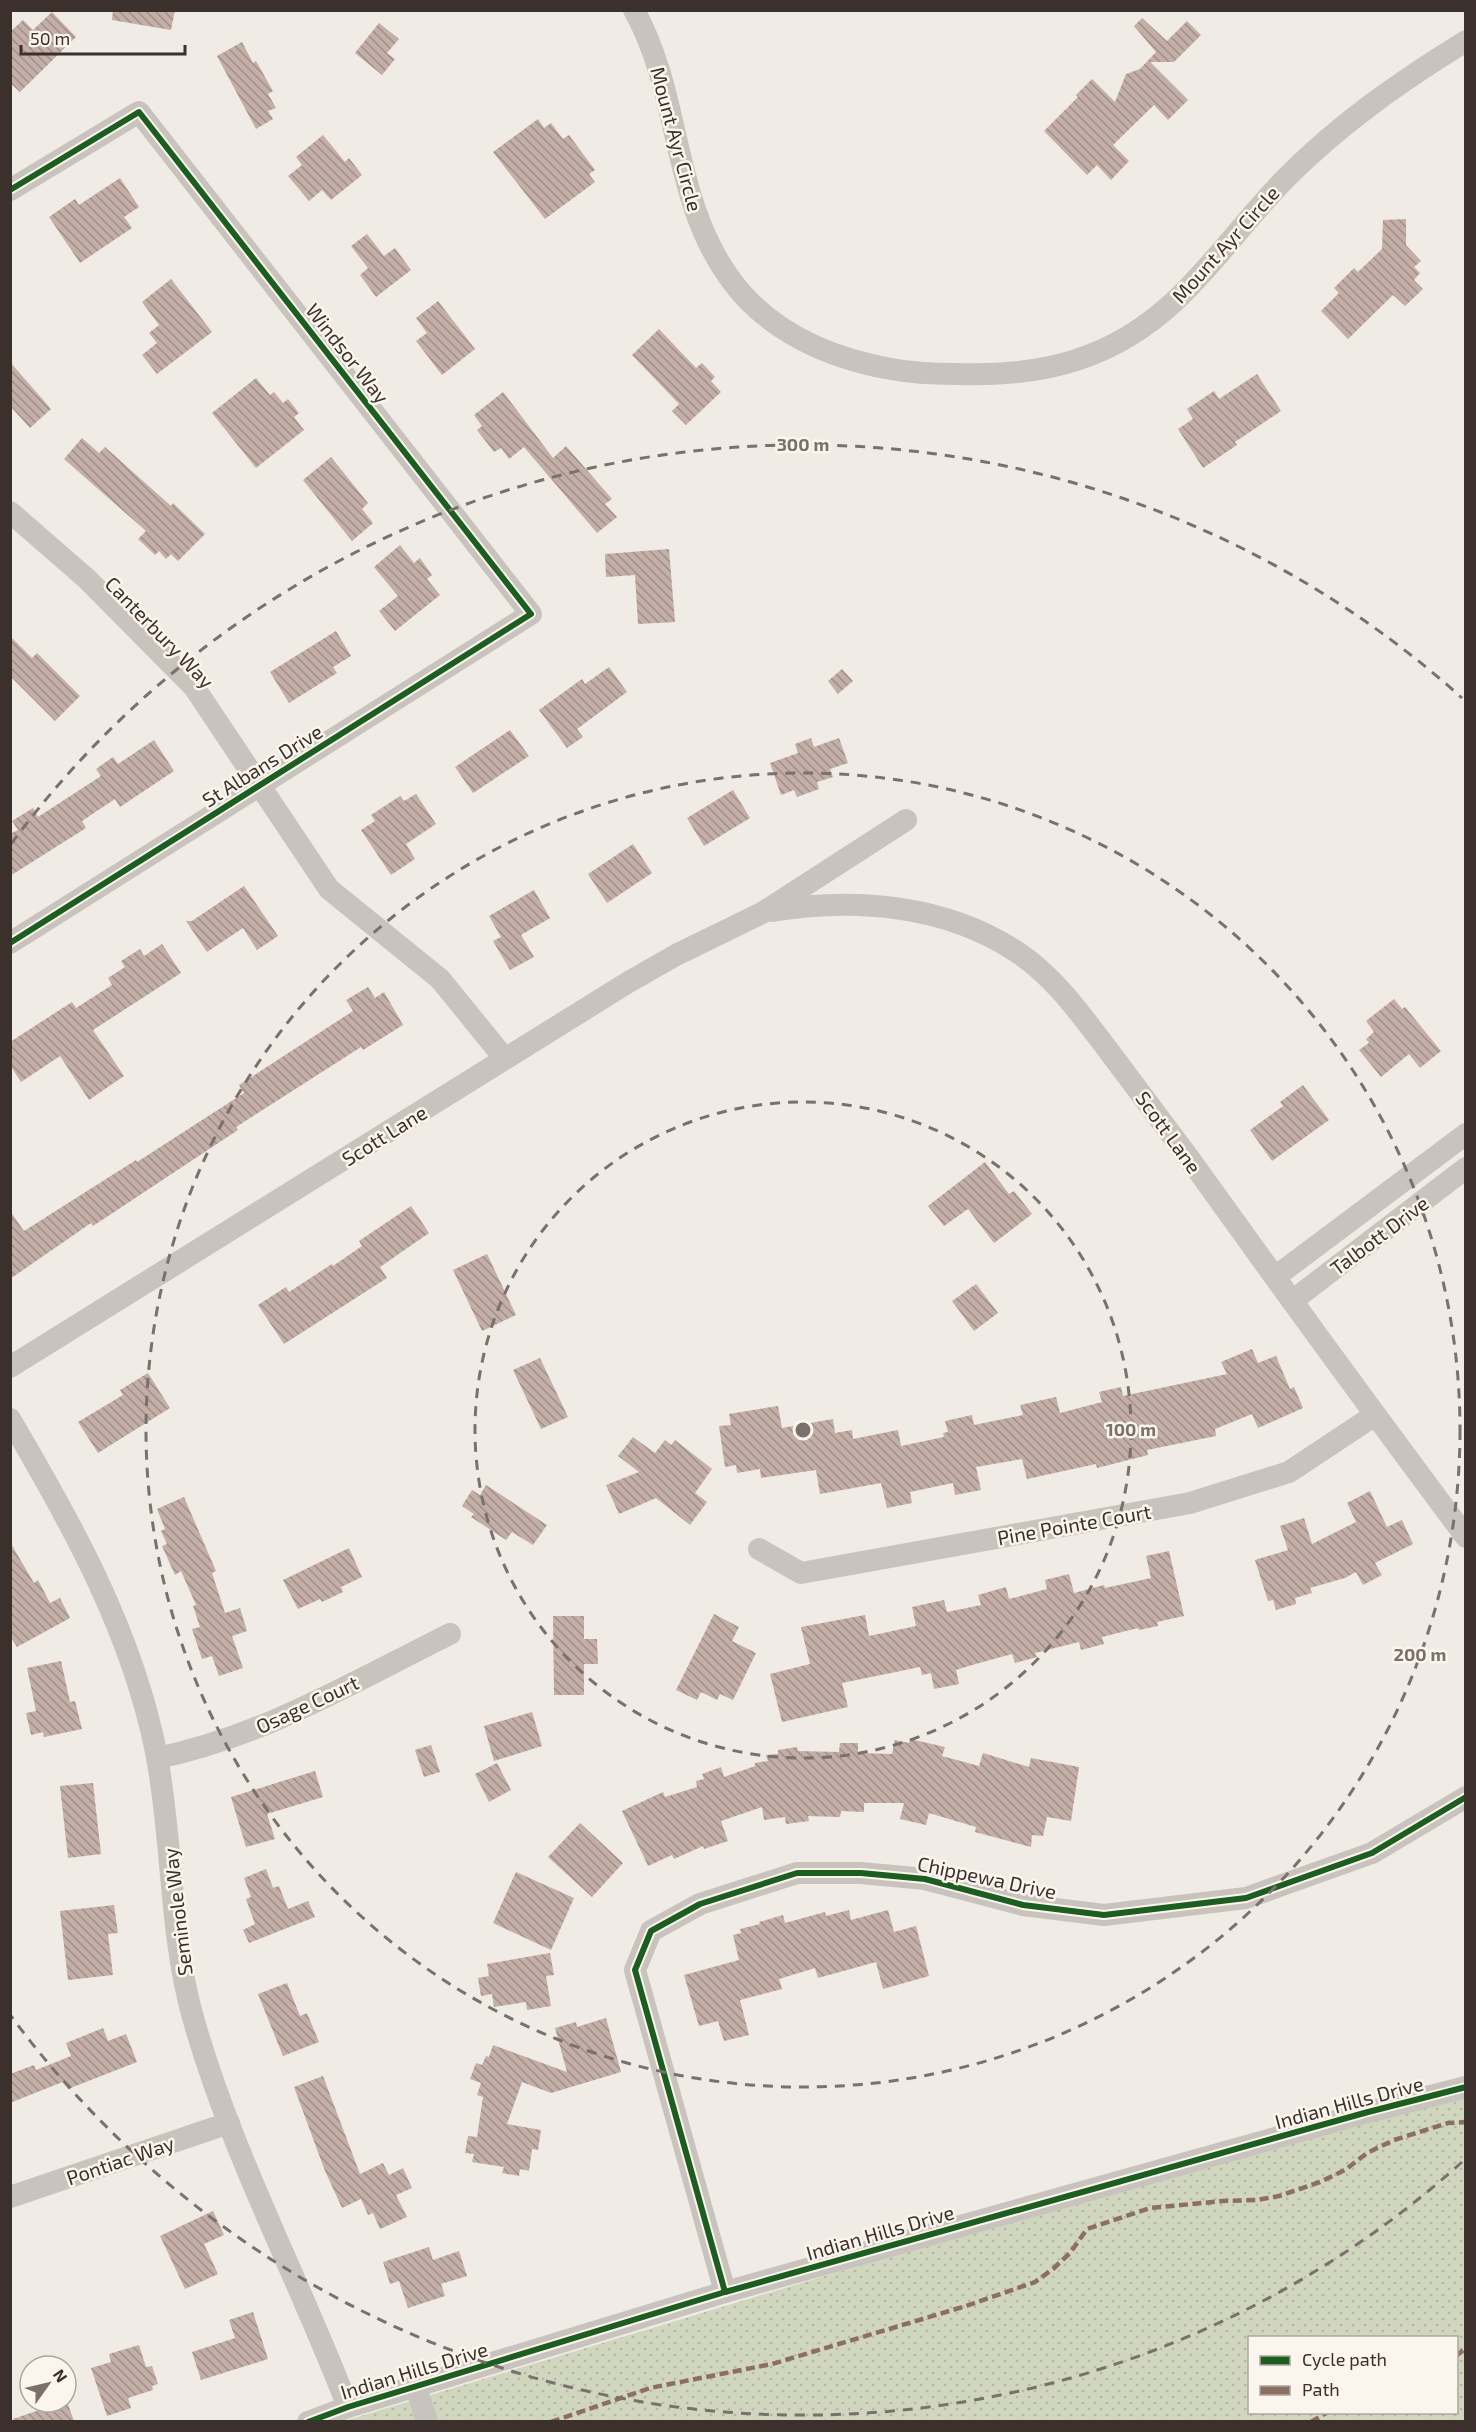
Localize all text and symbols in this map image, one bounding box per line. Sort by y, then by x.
scale bar [21,18,184,56]
text: 50 m [30,27,70,49]
street label: Mount Ayr Circle [646,64,708,214]
street label: Mount Ayr Circle [1166,181,1284,307]
street label: Windsor Way [301,298,395,408]
text: 300 m [777,433,829,455]
street label: Canterbury Way [101,571,220,693]
street label: St Albans Drive [197,718,327,812]
street label: Scott Lane [1131,1086,1207,1178]
street label: Scott Lane [337,1100,431,1170]
street label: Talbott Drive [1325,1190,1433,1280]
text: 100 m [1106,1418,1156,1440]
centre of rings [793,1420,813,1440]
street label: Pine Pointe Court [995,1499,1153,1549]
text: 200 m [1394,1643,1446,1665]
street label: Osage Court [252,1670,363,1738]
street label: Seminole Way [157,1846,197,1977]
street label: Chippewa Drive [915,1851,1059,1903]
street label: Indian Hills Drive [1272,2071,1426,2133]
street label: Pontiac Way [63,2130,177,2190]
street label: Indian Hills Drive [803,2199,957,2265]
street label: Indian Hills Drive [338,2336,490,2404]
legend [1248,2336,1458,2414]
text: Cycle path [1302,2348,1387,2370]
north arrow [18,2354,78,2414]
text: N [50,2365,72,2385]
text: Path [1302,2378,1340,2400]

